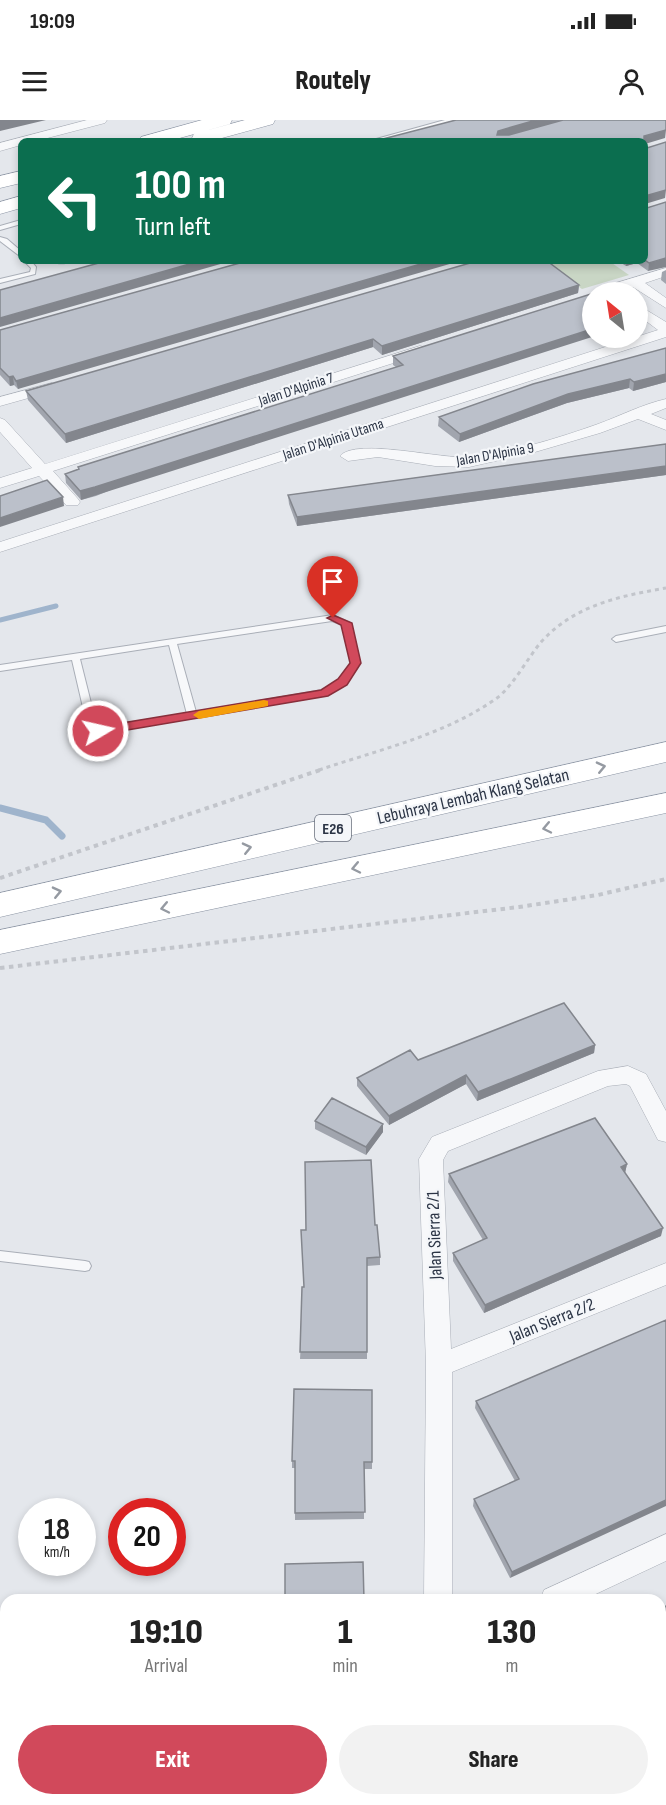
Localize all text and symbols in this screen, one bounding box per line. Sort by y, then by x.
text: 19:09 [30,8,75,35]
icon: menu [18,65,51,98]
text: Routely [295,65,371,97]
icon: person [615,65,648,98]
text: 100 m [135,160,226,211]
icon: left [36,162,114,240]
text: Turn left [135,211,211,243]
north arrow [582,282,648,348]
map controls [582,282,648,348]
street label: Jalan D'Alpinia 7 [255,368,336,411]
street label: Jalan D'Alpinia Utama [279,414,386,465]
street label: Jalan D'Alpinia 9 [454,438,535,471]
pin [307,556,358,618]
icon: arrive [316,565,349,598]
position arrow [66,699,130,763]
one-way arrow [596,761,606,774]
street label: Lebuhraya Lembah Klang Selatan [375,764,571,829]
road number: E26 [315,815,351,841]
one-way arrow [542,821,552,834]
one-way arrow [242,842,252,855]
one-way arrow [351,861,361,874]
one-way arrow [52,886,62,899]
one-way arrow [161,901,171,914]
street label: Jalan Sierra 2/1 [422,1189,447,1281]
street label: Jalan Sierra 2/2 [506,1294,598,1347]
speed limit sign: 20 [108,1498,186,1576]
text: 18 [44,1512,70,1548]
text: km/h [44,1543,70,1562]
text: 19:10 [130,1611,203,1654]
text: 1 [338,1611,353,1654]
text: 130 [487,1611,536,1654]
text: Arrival [145,1654,188,1678]
text: min [333,1654,358,1678]
text: m [505,1654,518,1678]
button: Exit [18,1725,327,1794]
button: Share [339,1725,648,1794]

